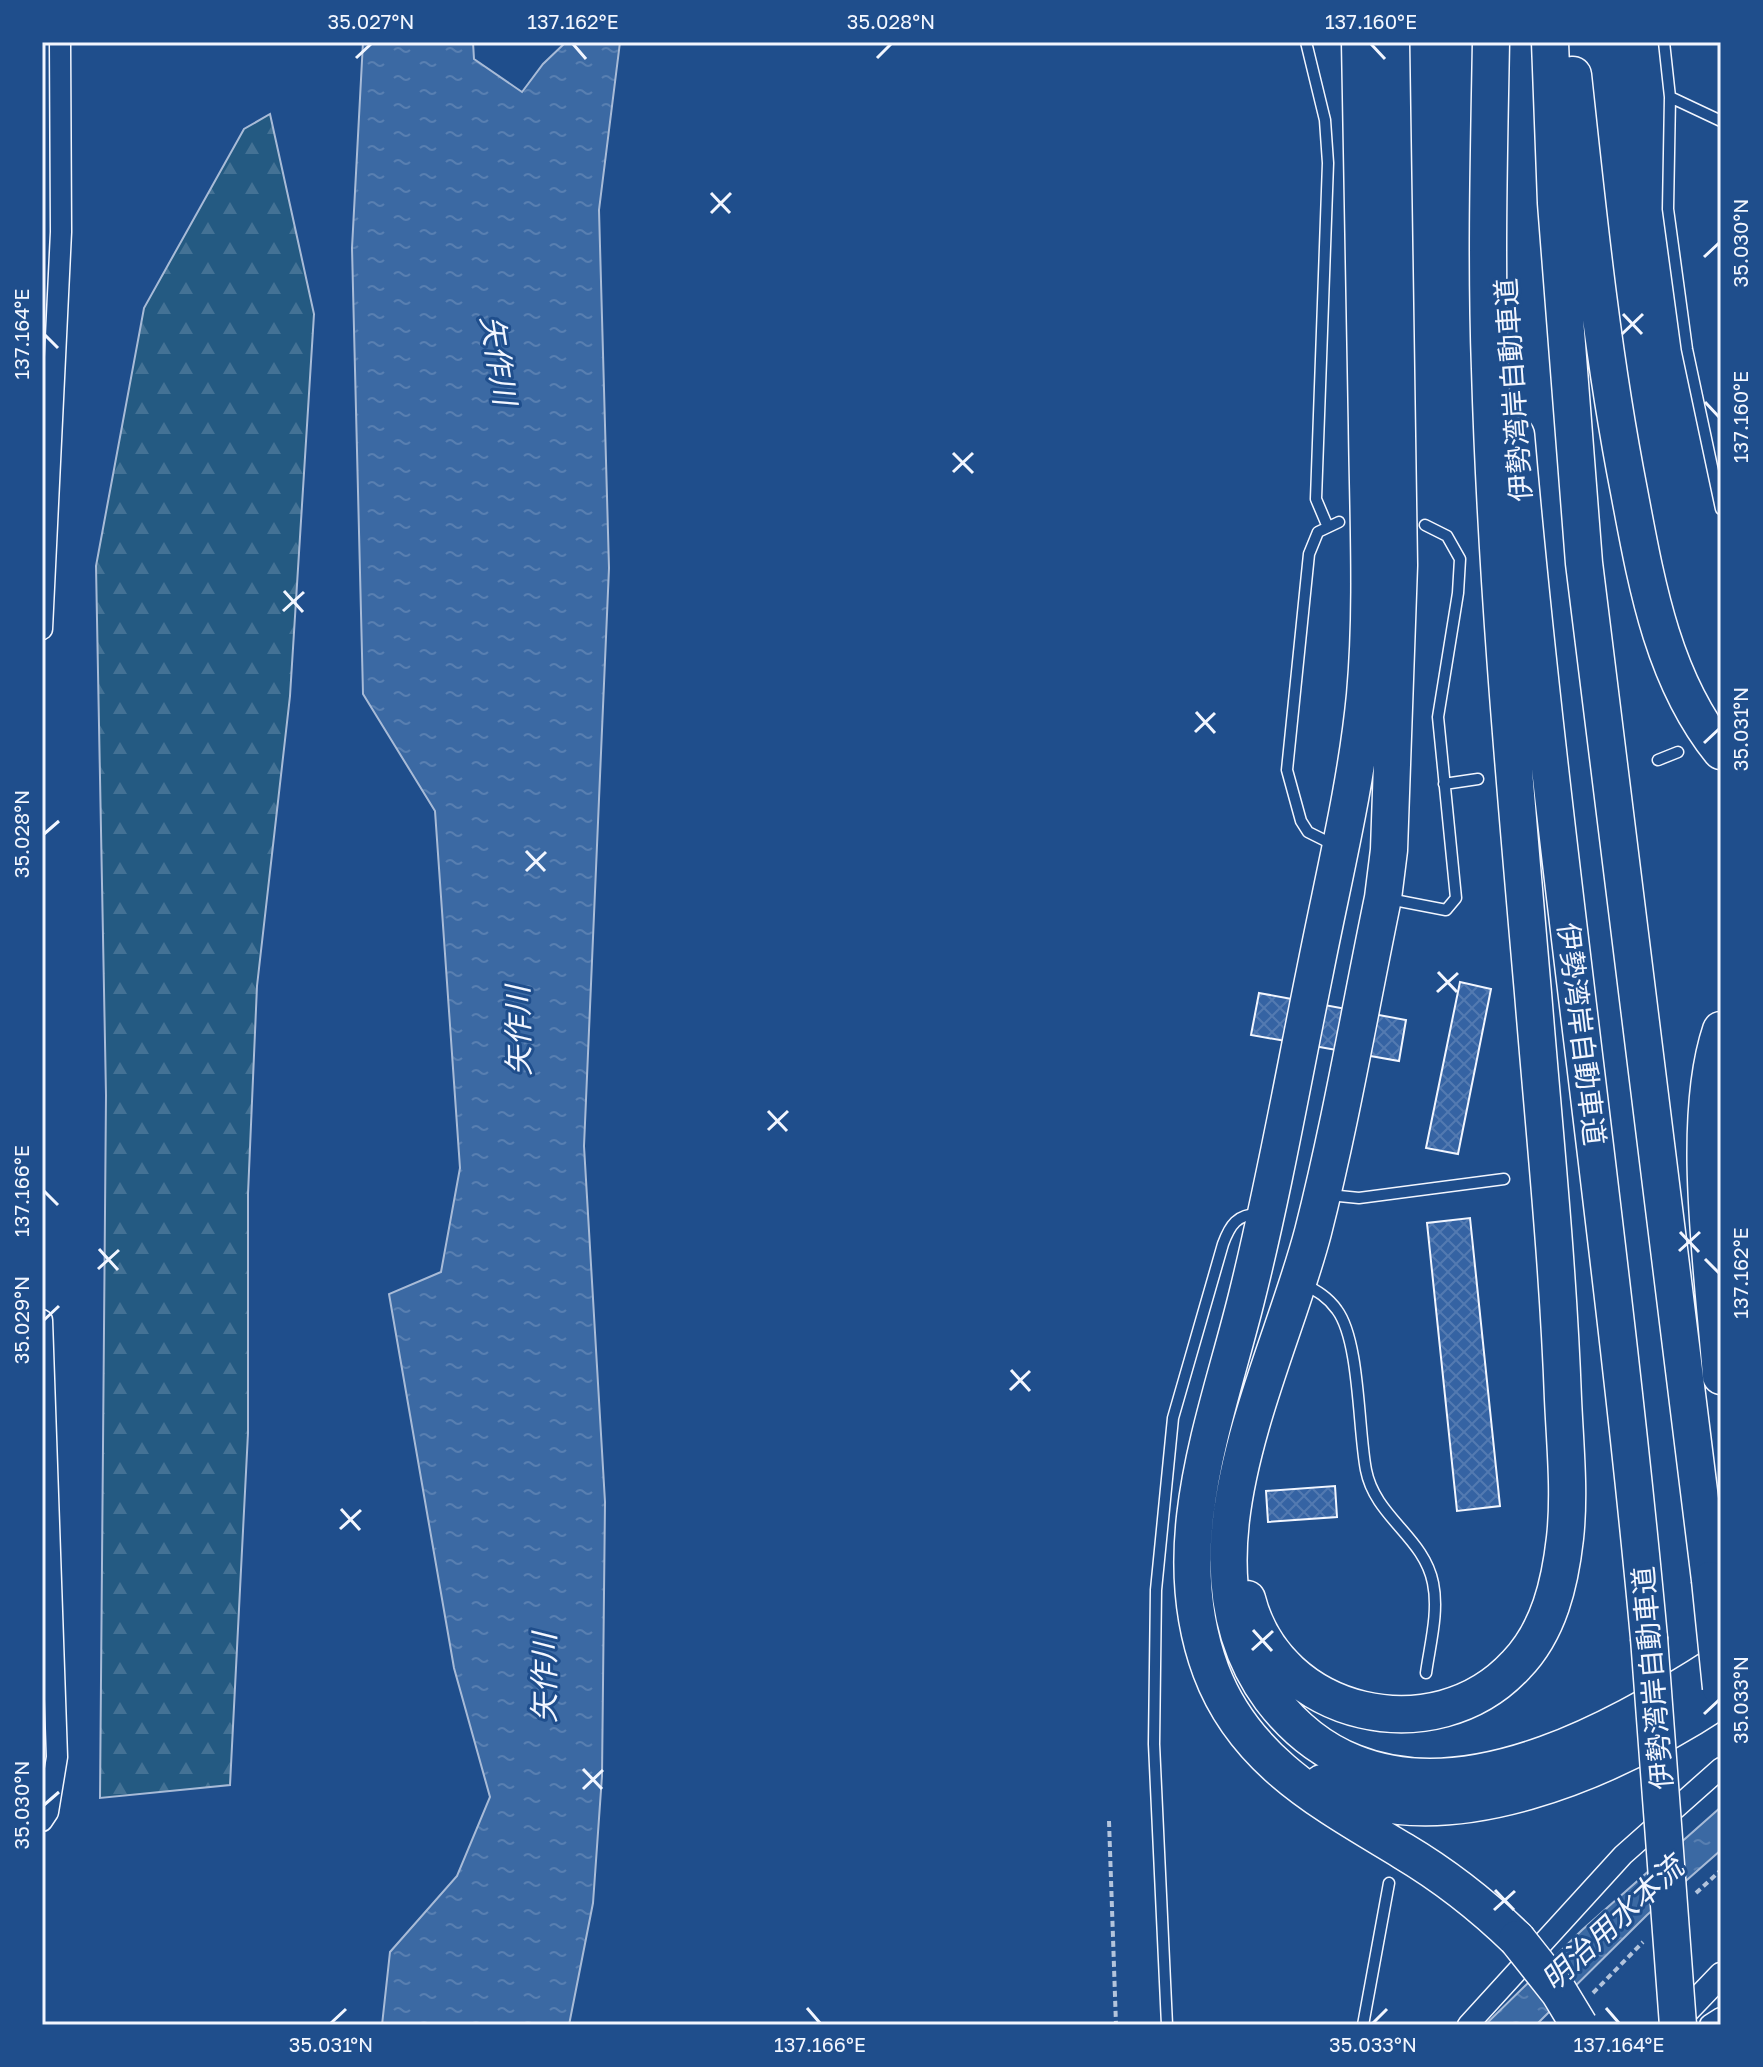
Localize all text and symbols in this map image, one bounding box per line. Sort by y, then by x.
text: 35.027°N [328,9,414,33]
text: 137.162°E [527,9,619,33]
text: 35.028°N [847,9,935,33]
text: 137.160°E [1325,9,1417,33]
text: 35.030°N [1728,199,1752,287]
street label: 伊勢湾岸自動車道 [1489,277,1537,503]
text: 137.164°E [9,289,33,380]
water label: 矢作川 [474,313,524,410]
text: 137.160°E [1728,371,1752,463]
text: 35.031°N [1728,687,1752,771]
text: 35.028°N [9,790,33,878]
street label: 伊勢湾岸自動車道 [1552,921,1612,1147]
water label: 矢作川 [499,983,537,1076]
text: 137.166°E [9,1145,33,1237]
text: 137.162°E [1728,1227,1752,1319]
text: 35.029°N [9,1276,33,1364]
street label: 伊勢湾岸自動車道 [1626,1565,1678,1791]
water label: 矢作川 [526,1630,562,1723]
text: 35.033°N [1728,1656,1752,1744]
text: 35.030°N [9,1761,33,1849]
water label: 明治用水本流 [1534,1846,1693,1998]
text: 35.031°N [289,2032,373,2056]
text: 137.166°E [774,2032,866,2056]
text: 35.033°N [1329,2032,1417,2056]
text: 137.164°E [1574,2032,1665,2056]

